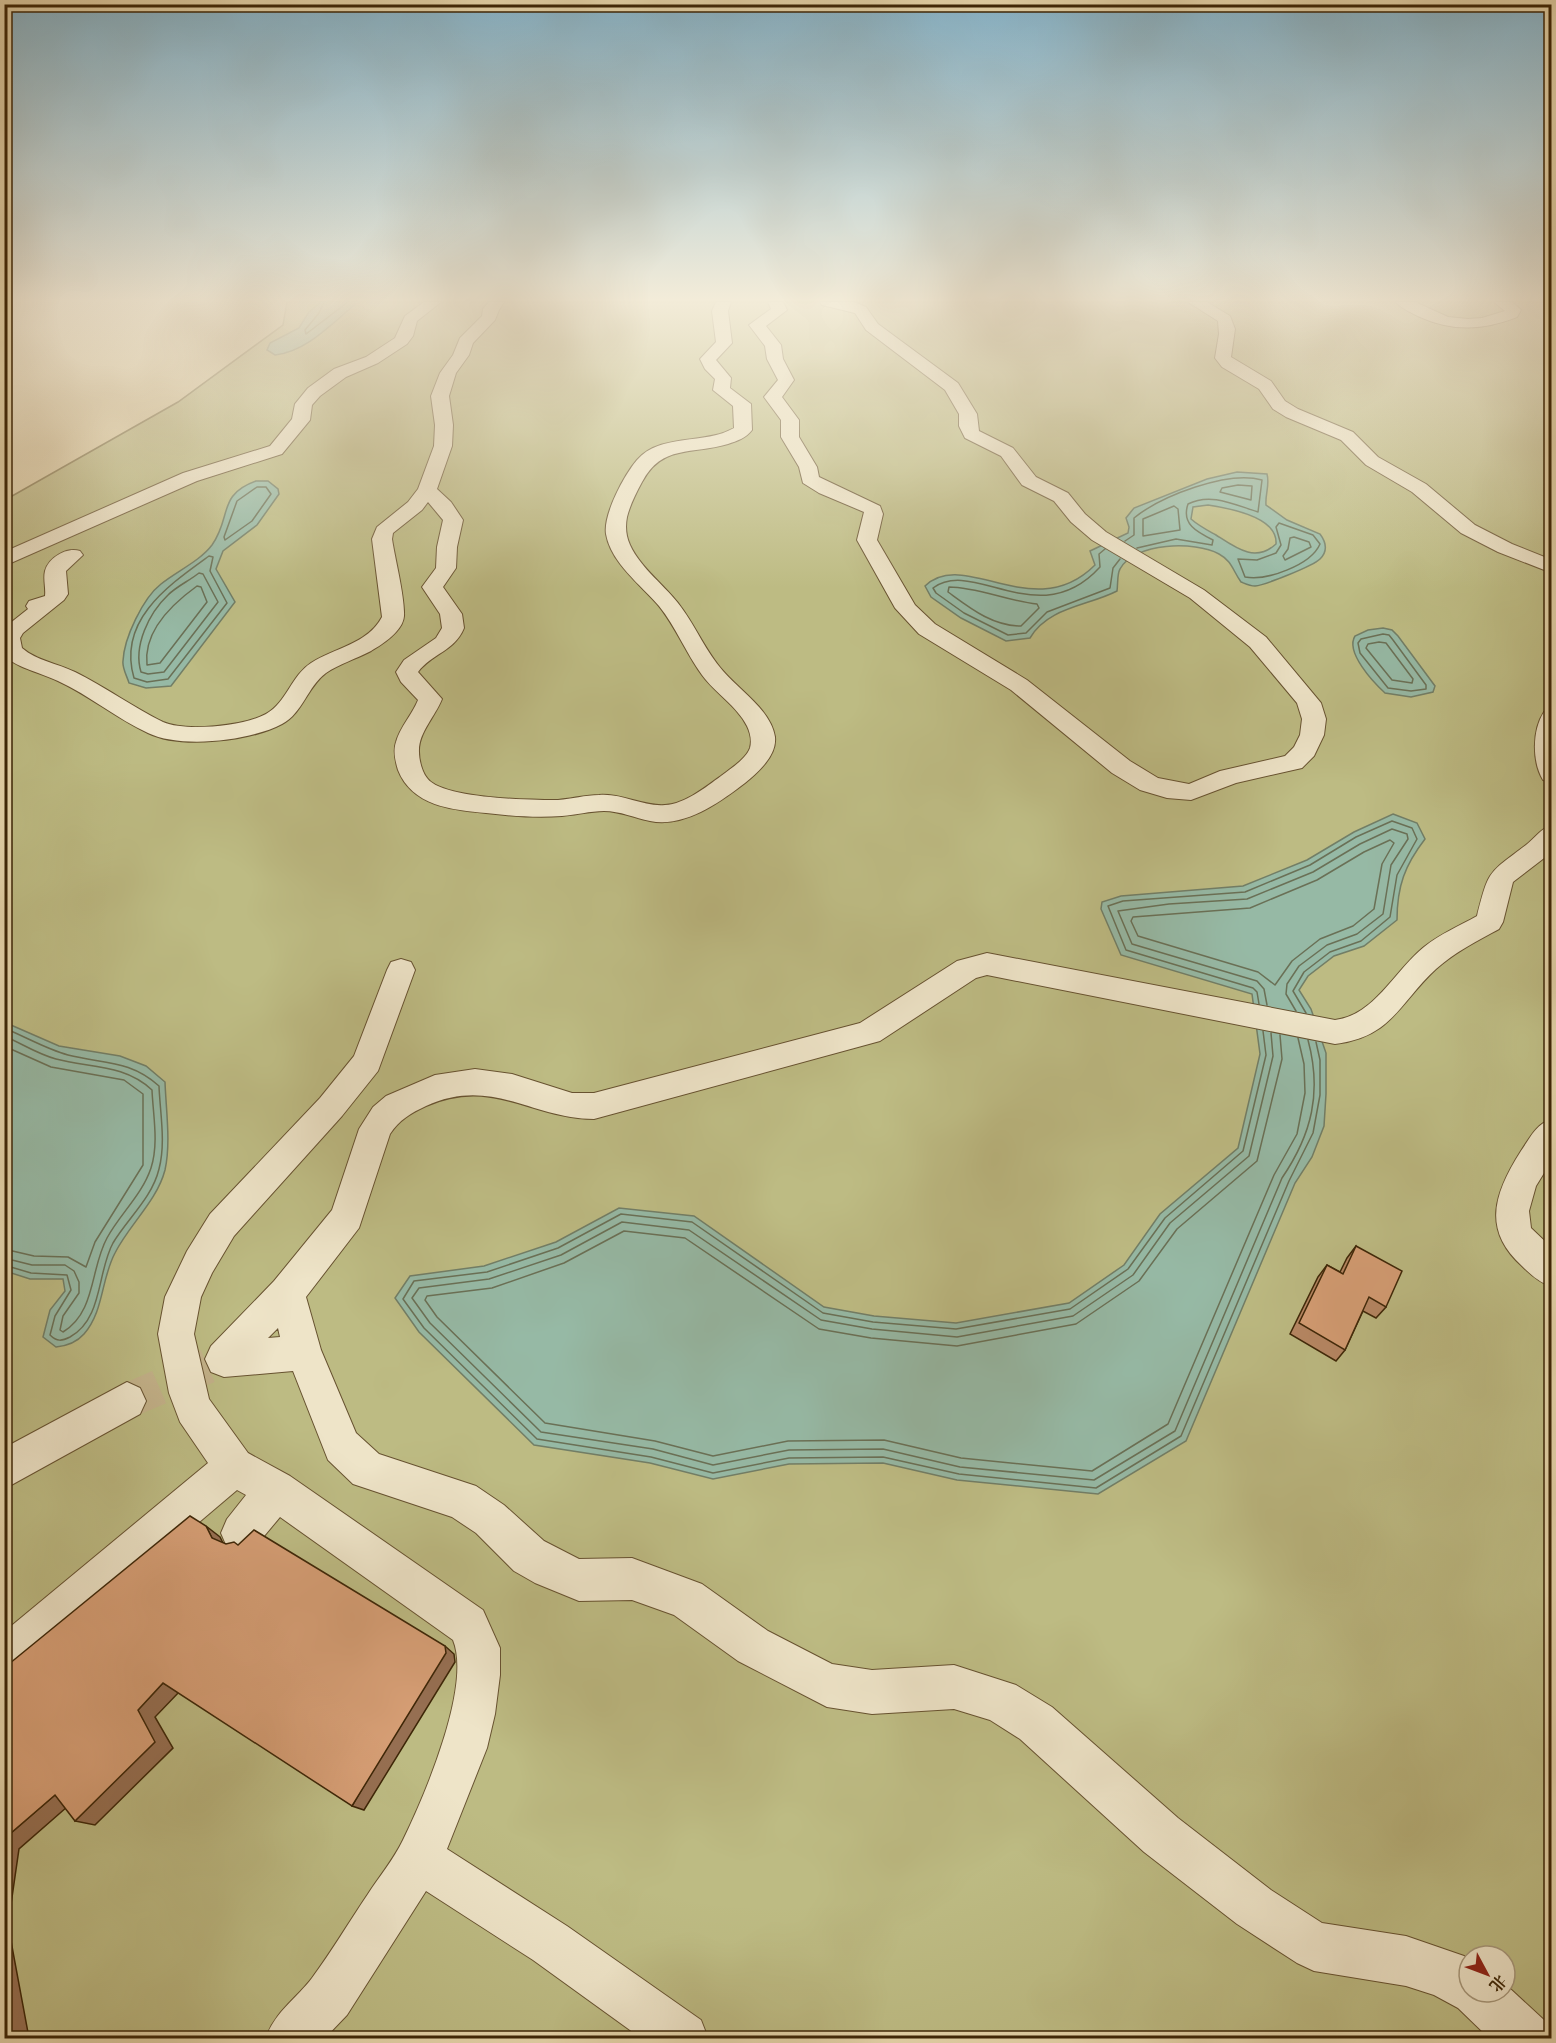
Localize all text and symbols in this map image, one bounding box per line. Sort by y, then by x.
north arrow [1457,1944,1517,2004]
text: 北 [1484,1970,1511,1996]

